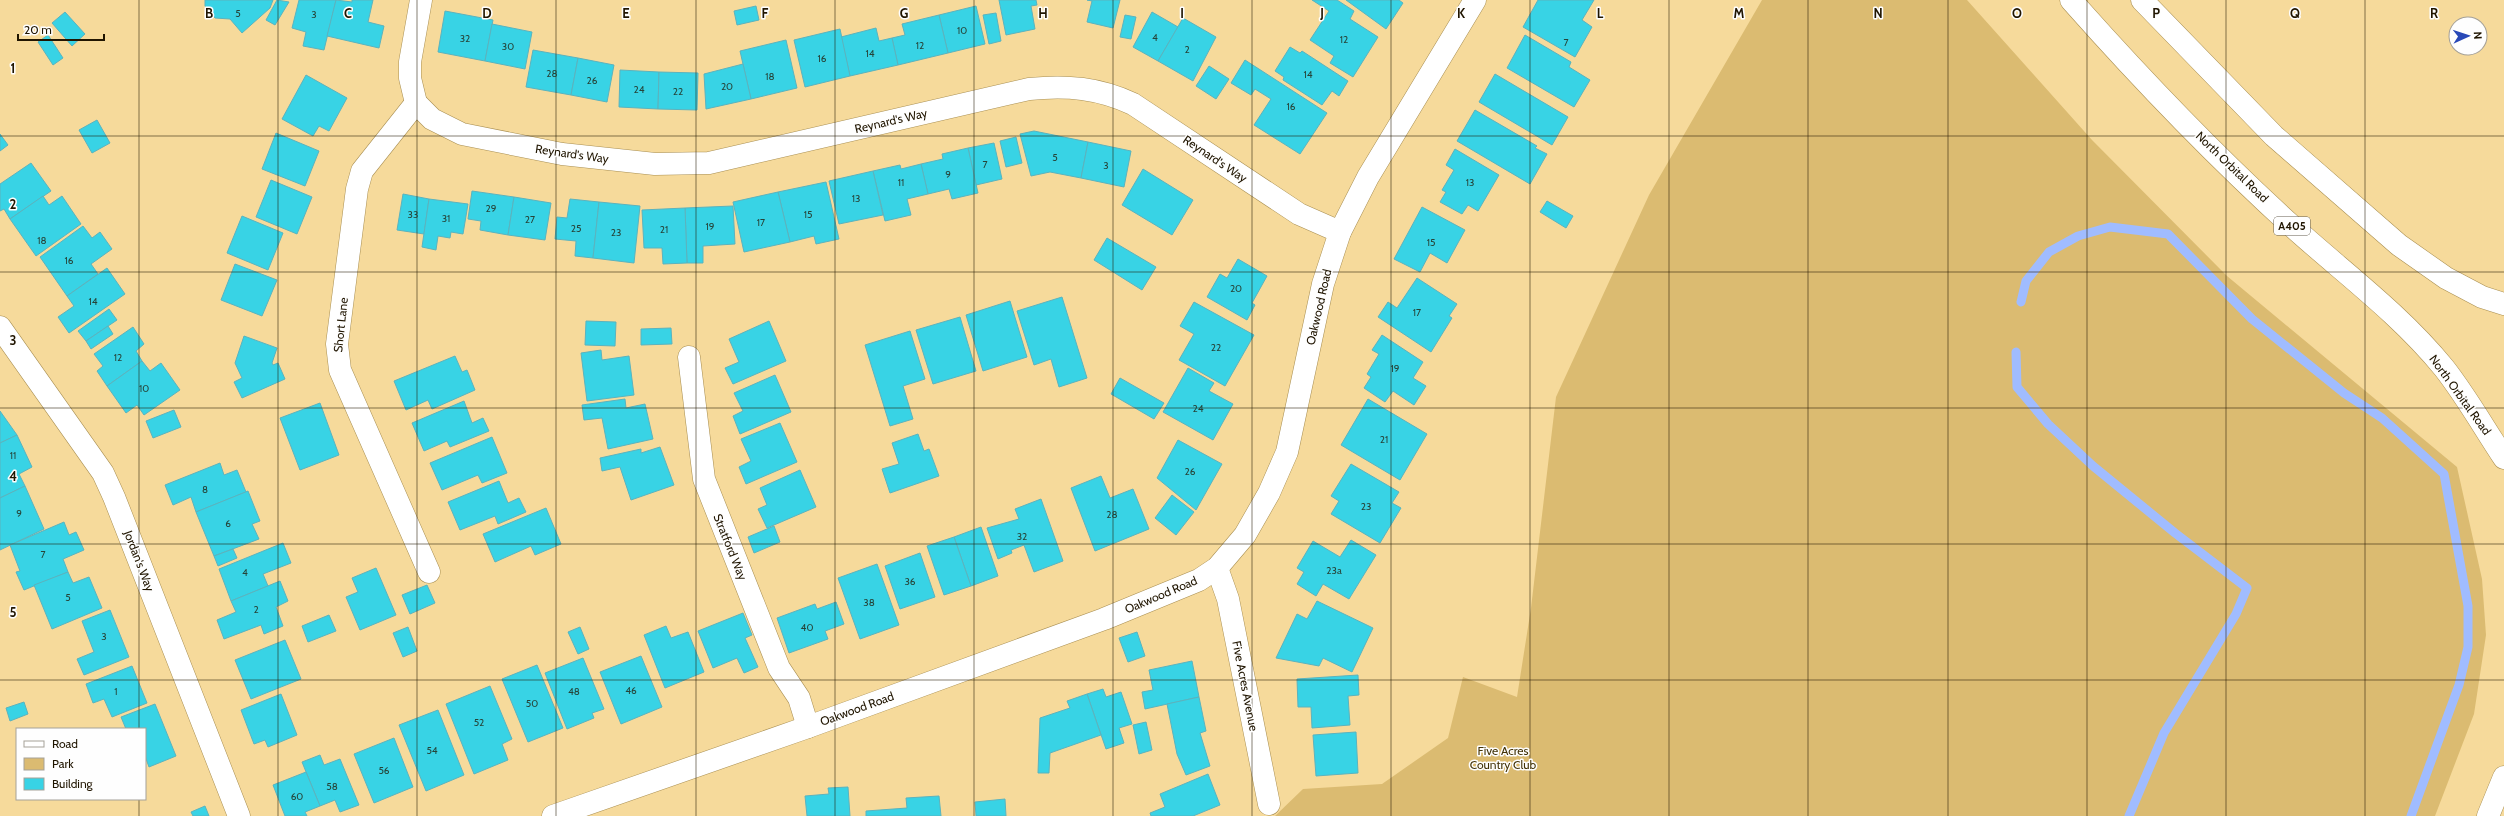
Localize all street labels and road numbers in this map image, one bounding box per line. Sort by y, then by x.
street label: Reynard's Way [853,105,929,136]
street label: North Orbital Road [2193,128,2272,205]
street label: Reynard's Way [1180,132,1250,185]
street label: Reynard's Way [534,141,610,166]
road number: A405 [2274,217,2310,235]
street label: Oakwood Road [1302,267,1335,346]
street label: Short Lane [330,297,351,353]
street label: North Orbital Road [2426,352,2495,438]
street label: Stratford Way [710,511,751,582]
street label: Jordan's Way [121,527,158,593]
street label: Oakwood Road [1122,572,1199,617]
street label: Five Acres Avenue [1229,640,1262,732]
street label: Oakwood Road [818,688,896,729]

